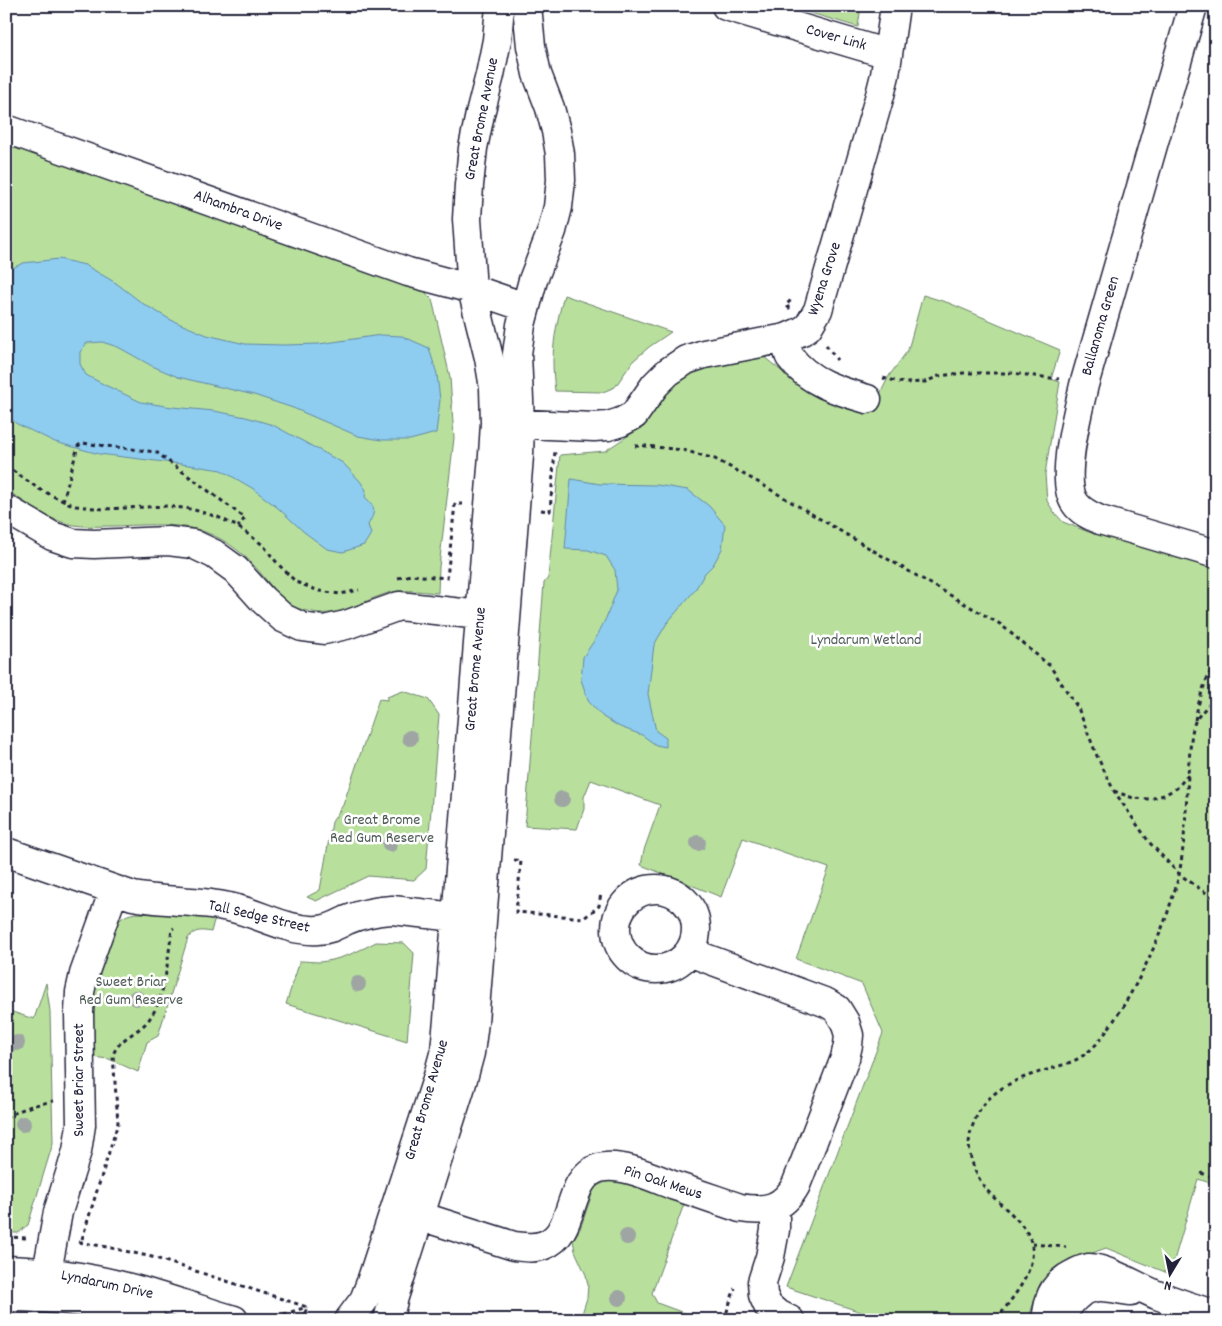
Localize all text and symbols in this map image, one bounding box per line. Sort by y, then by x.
street label: Cover Link [803,18,869,58]
street label: Great Brome Avenue [459,56,505,182]
street label: Alhambra Drive [190,184,286,238]
street label: Wyena Grove [802,239,848,319]
street label: Ballanoma Green [1076,274,1126,378]
street label: Great Brome Avenue [459,606,493,732]
park label: Lyndarum Wetland [810,629,922,652]
park label: Great Brome Red Gum Reserve [330,809,434,850]
street label: Tall Sedge Street [206,894,312,940]
park label: Sweet Briar Red Gum Reserve [79,971,183,1012]
street label: Sweet Briar Street [68,1023,91,1137]
street label: Great Brome Avenue [399,1037,455,1163]
street label: Pin Oak Mews [621,1159,706,1207]
north arrow [1144,1248,1194,1298]
street label: Lyndarum Drive [59,1264,155,1306]
text: N [1163,1274,1173,1295]

